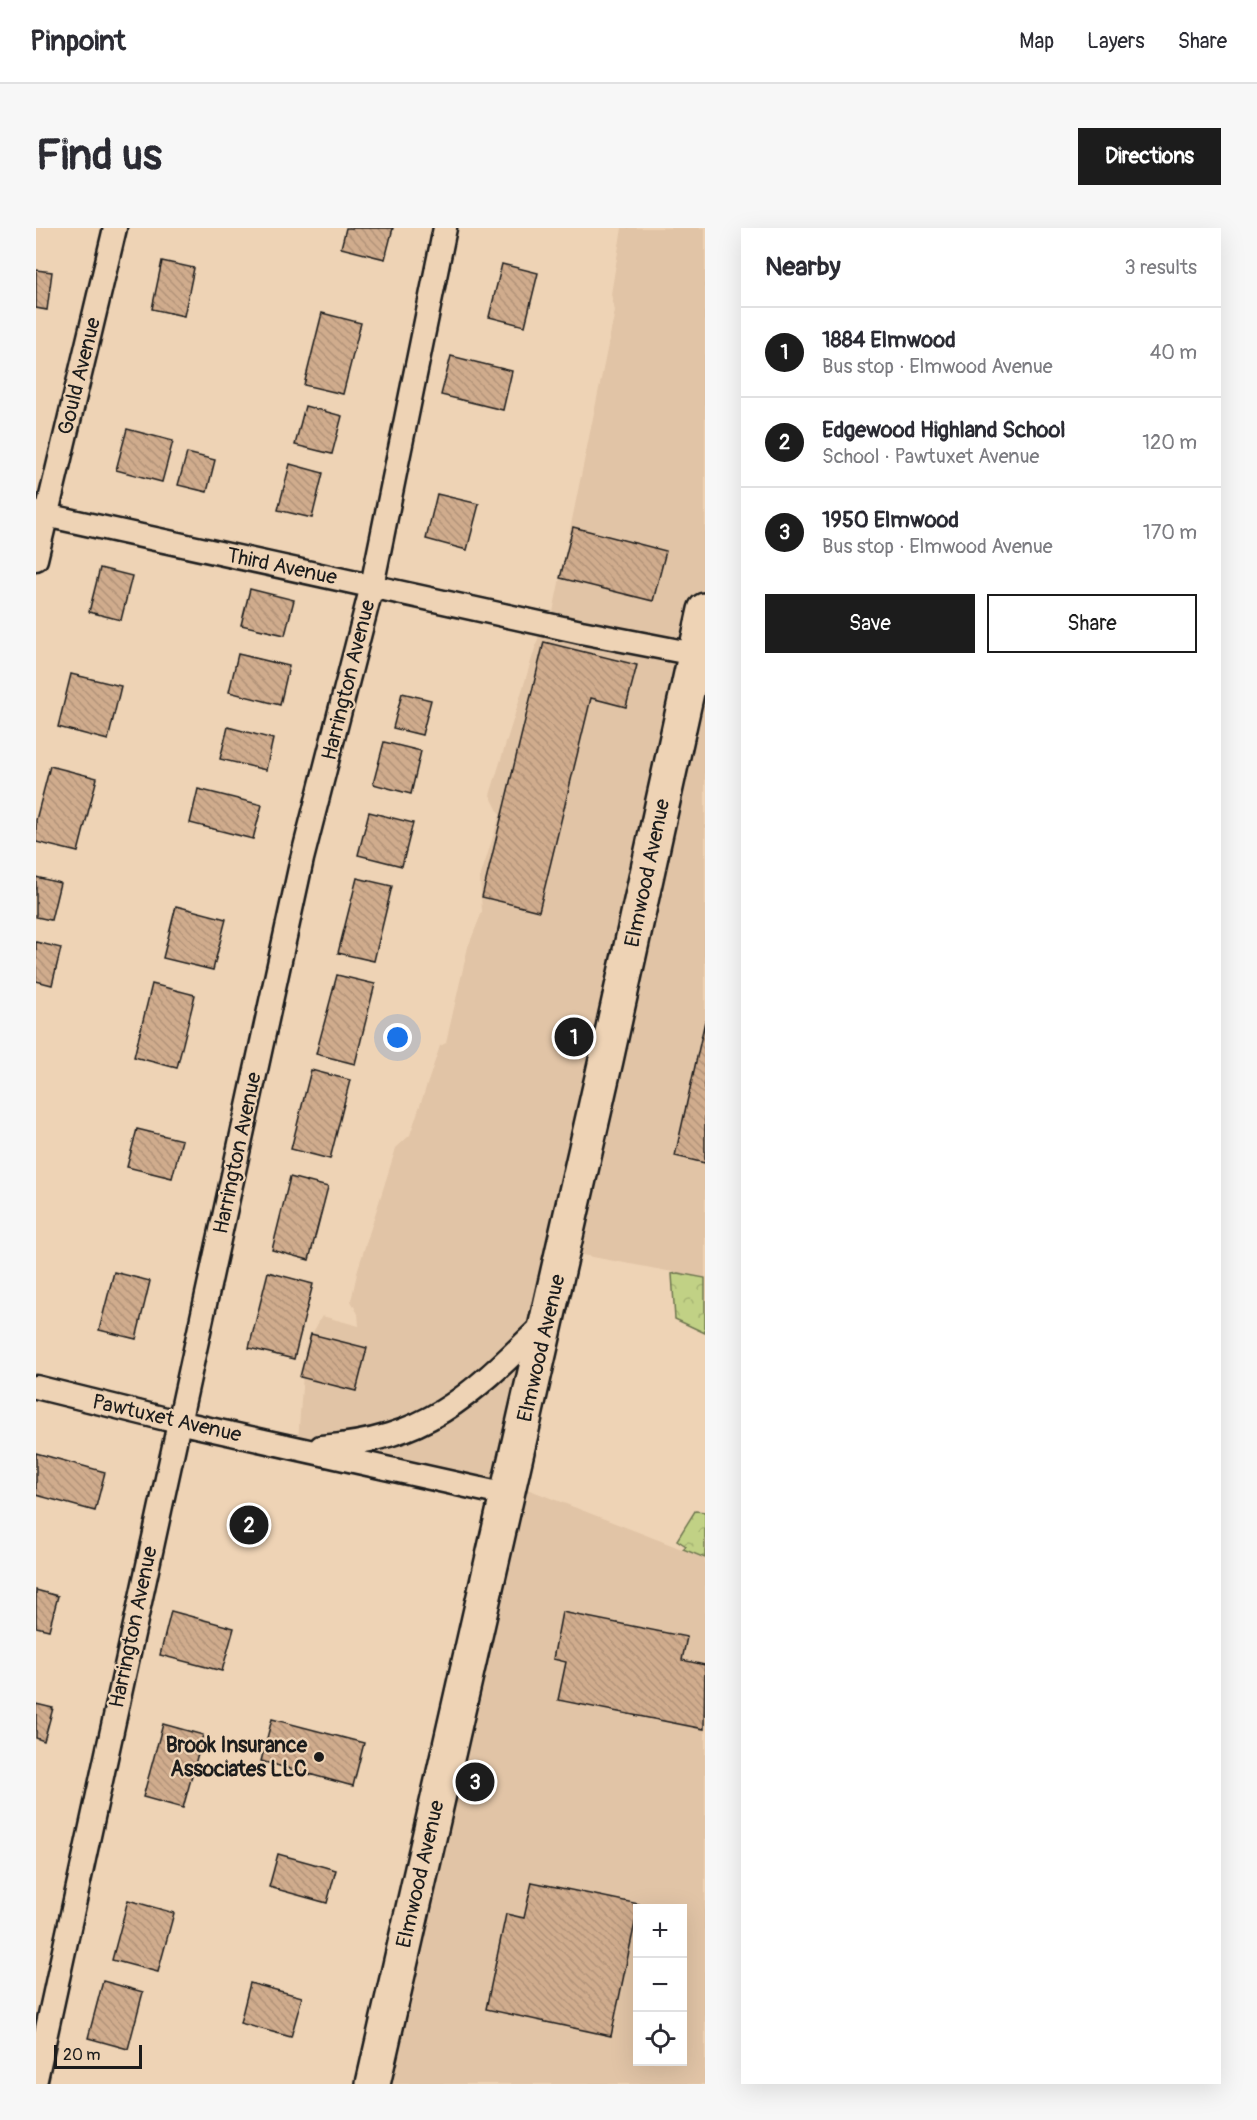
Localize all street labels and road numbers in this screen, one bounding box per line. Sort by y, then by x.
street label: Gould Avenue [52,314,107,438]
street label: Third Avenue [224,542,340,591]
street label: Harrington Avenue [315,596,382,763]
street label: Elmwood Avenue [619,796,676,950]
street label: Harrington Avenue [207,1069,268,1236]
street label: Elmwood Avenue [511,1271,572,1425]
street label: Pawtuxet Avenue [90,1388,245,1449]
street label: Harrington Avenue [103,1543,164,1710]
street label: Elmwood Avenue [390,1797,451,1951]

